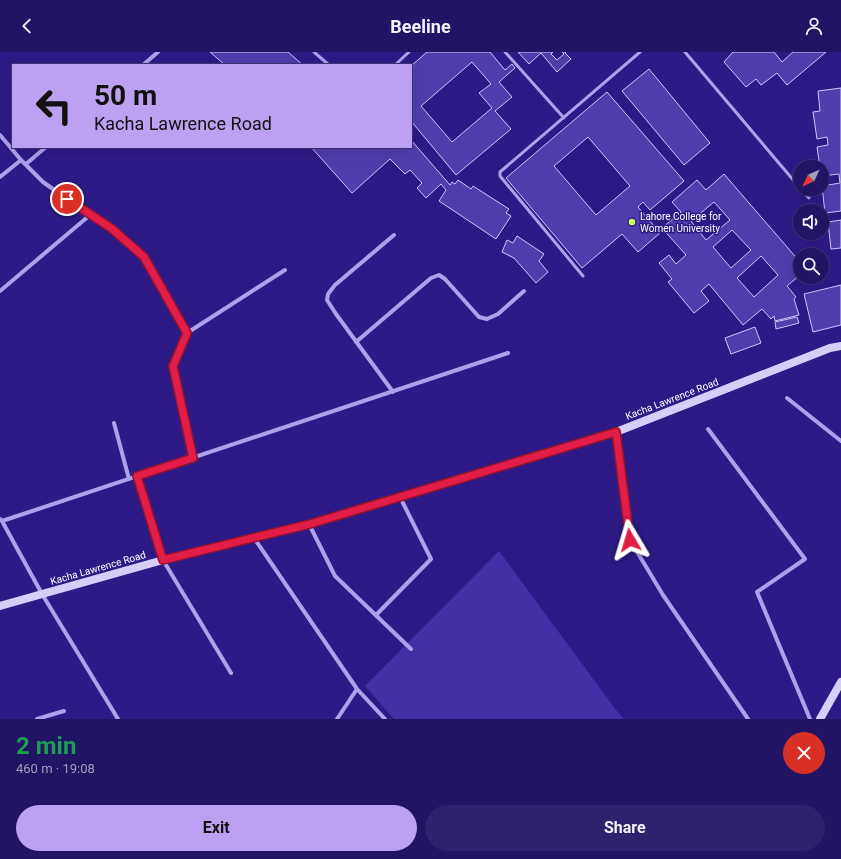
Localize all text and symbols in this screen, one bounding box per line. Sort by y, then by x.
icon: back [16,15,38,37]
icon: person [803,15,825,37]
text: Beeline [390,16,451,37]
text: 50 m [94,79,157,112]
icon: left [28,80,80,132]
text: Kacha Lawrence Road [94,113,272,134]
north arrow [793,160,829,196]
map controls [793,160,829,284]
pin [50,182,84,216]
icon: arrive [56,188,78,210]
button: sound [793,204,829,240]
place label: Lahore College for Women University [640,211,722,234]
marker: Lahore College for Women University [627,217,637,227]
button: search [793,248,829,284]
street label: Kacha Lawrence Road [624,376,720,422]
position arrow [609,519,651,561]
street label: Kacha Lawrence Road [49,549,147,587]
text: 2 min [16,732,76,760]
button: close [783,732,825,774]
text: 460 m · 19:08 [16,761,95,776]
button: Exit [16,805,417,851]
button: Share [425,805,825,851]

